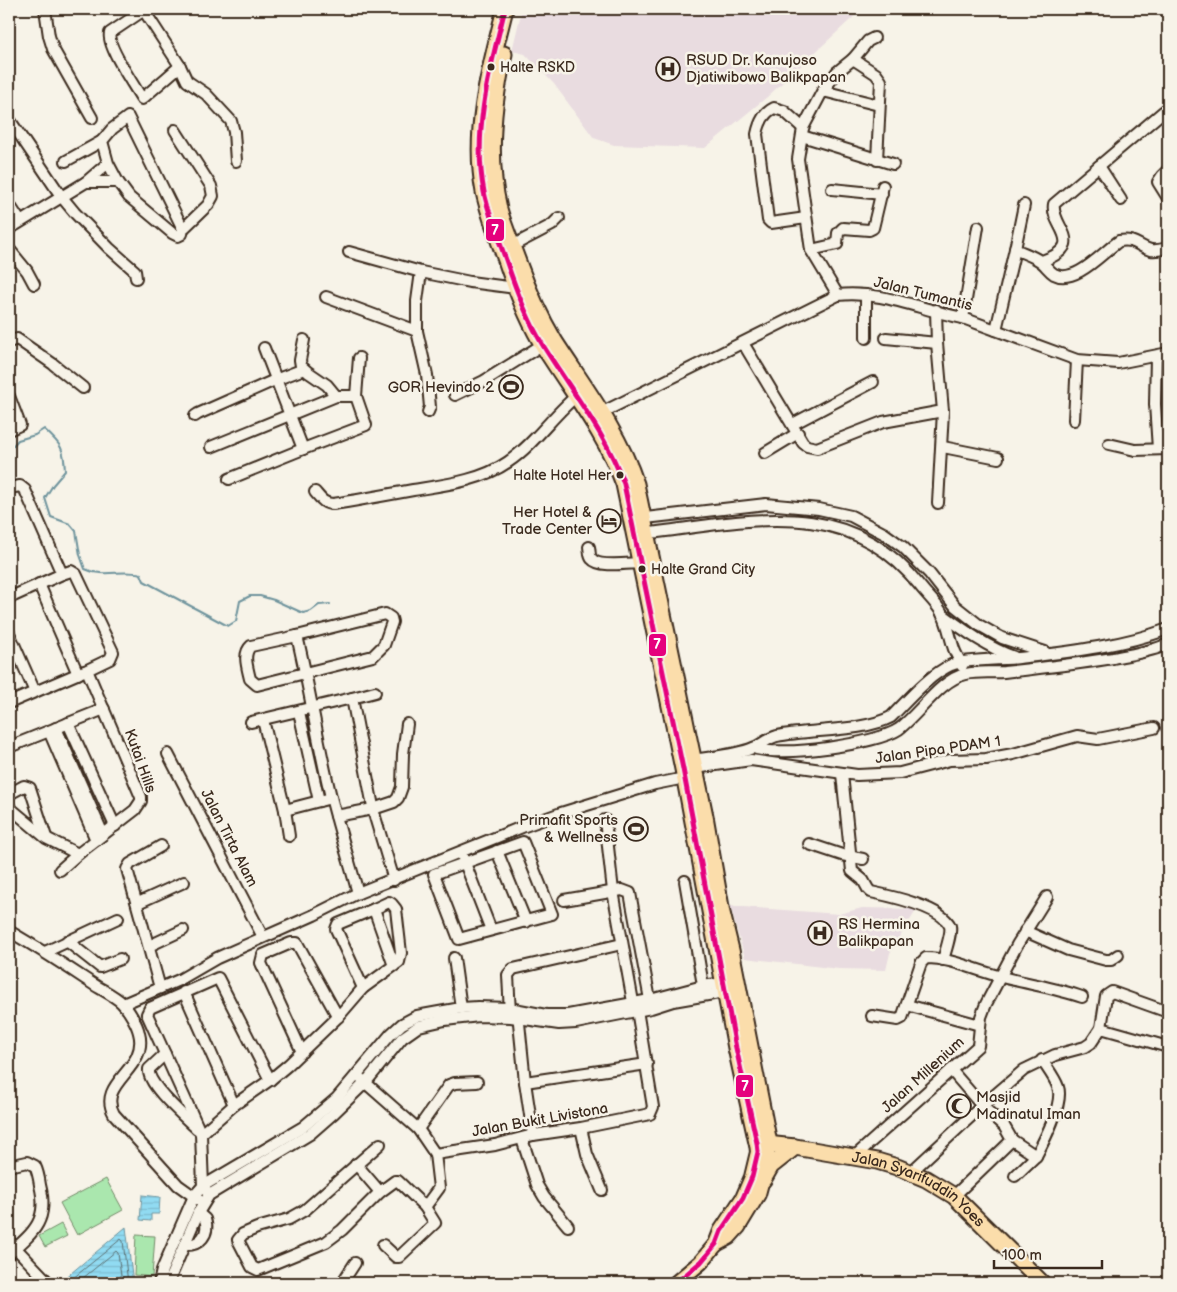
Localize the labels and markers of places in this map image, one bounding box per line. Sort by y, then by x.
place label: RSUD Dr. Kanujoso Djatiwibowo Balikpapan [686,51,846,87]
hospital icon: RSUD Dr. Kanujoso Djatiwibowo Balikpapan [655,56,681,82]
place label: Halte RSKD [500,59,575,76]
marker: Halte RSKD [486,62,496,72]
sports icon: GOR Hevindo 2 [498,374,524,400]
place label: GOR Hevindo 2 [388,378,494,397]
place label: Halte Hotel Her [513,467,612,484]
marker: Halte Hotel Her [615,470,625,480]
place label: Her Hotel & Trade Center [502,503,593,539]
hotel icon: Her Hotel & Trade Center [596,508,622,534]
place label: Halte Grand City [651,561,756,578]
marker: Halte Grand City [637,564,647,574]
place label: Primafit Sports & Wellness [519,811,619,847]
sports icon: Primafit Sports & Wellness [623,816,649,842]
place label: RS Hermina Balikpapan [838,915,920,951]
hospital icon: RS Hermina Balikpapan [807,920,833,946]
place label: Masjid Madinatul Iman [976,1088,1081,1124]
mosque icon: Masjid Madinatul Iman [946,1093,972,1119]

